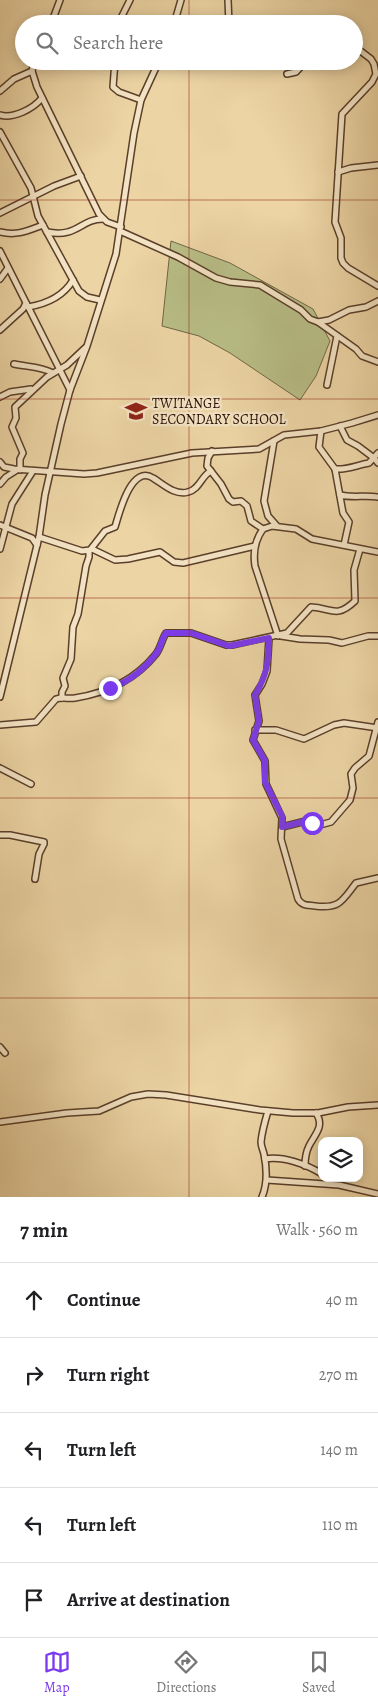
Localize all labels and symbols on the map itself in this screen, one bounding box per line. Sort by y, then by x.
place label: TWITANGE SECONDARY SCHOOL [152,394,287,429]
school or university icon: TWITANGE SECONDARY SCHOOL [123,398,149,424]
route end [99,677,122,700]
route start [301,812,324,835]

